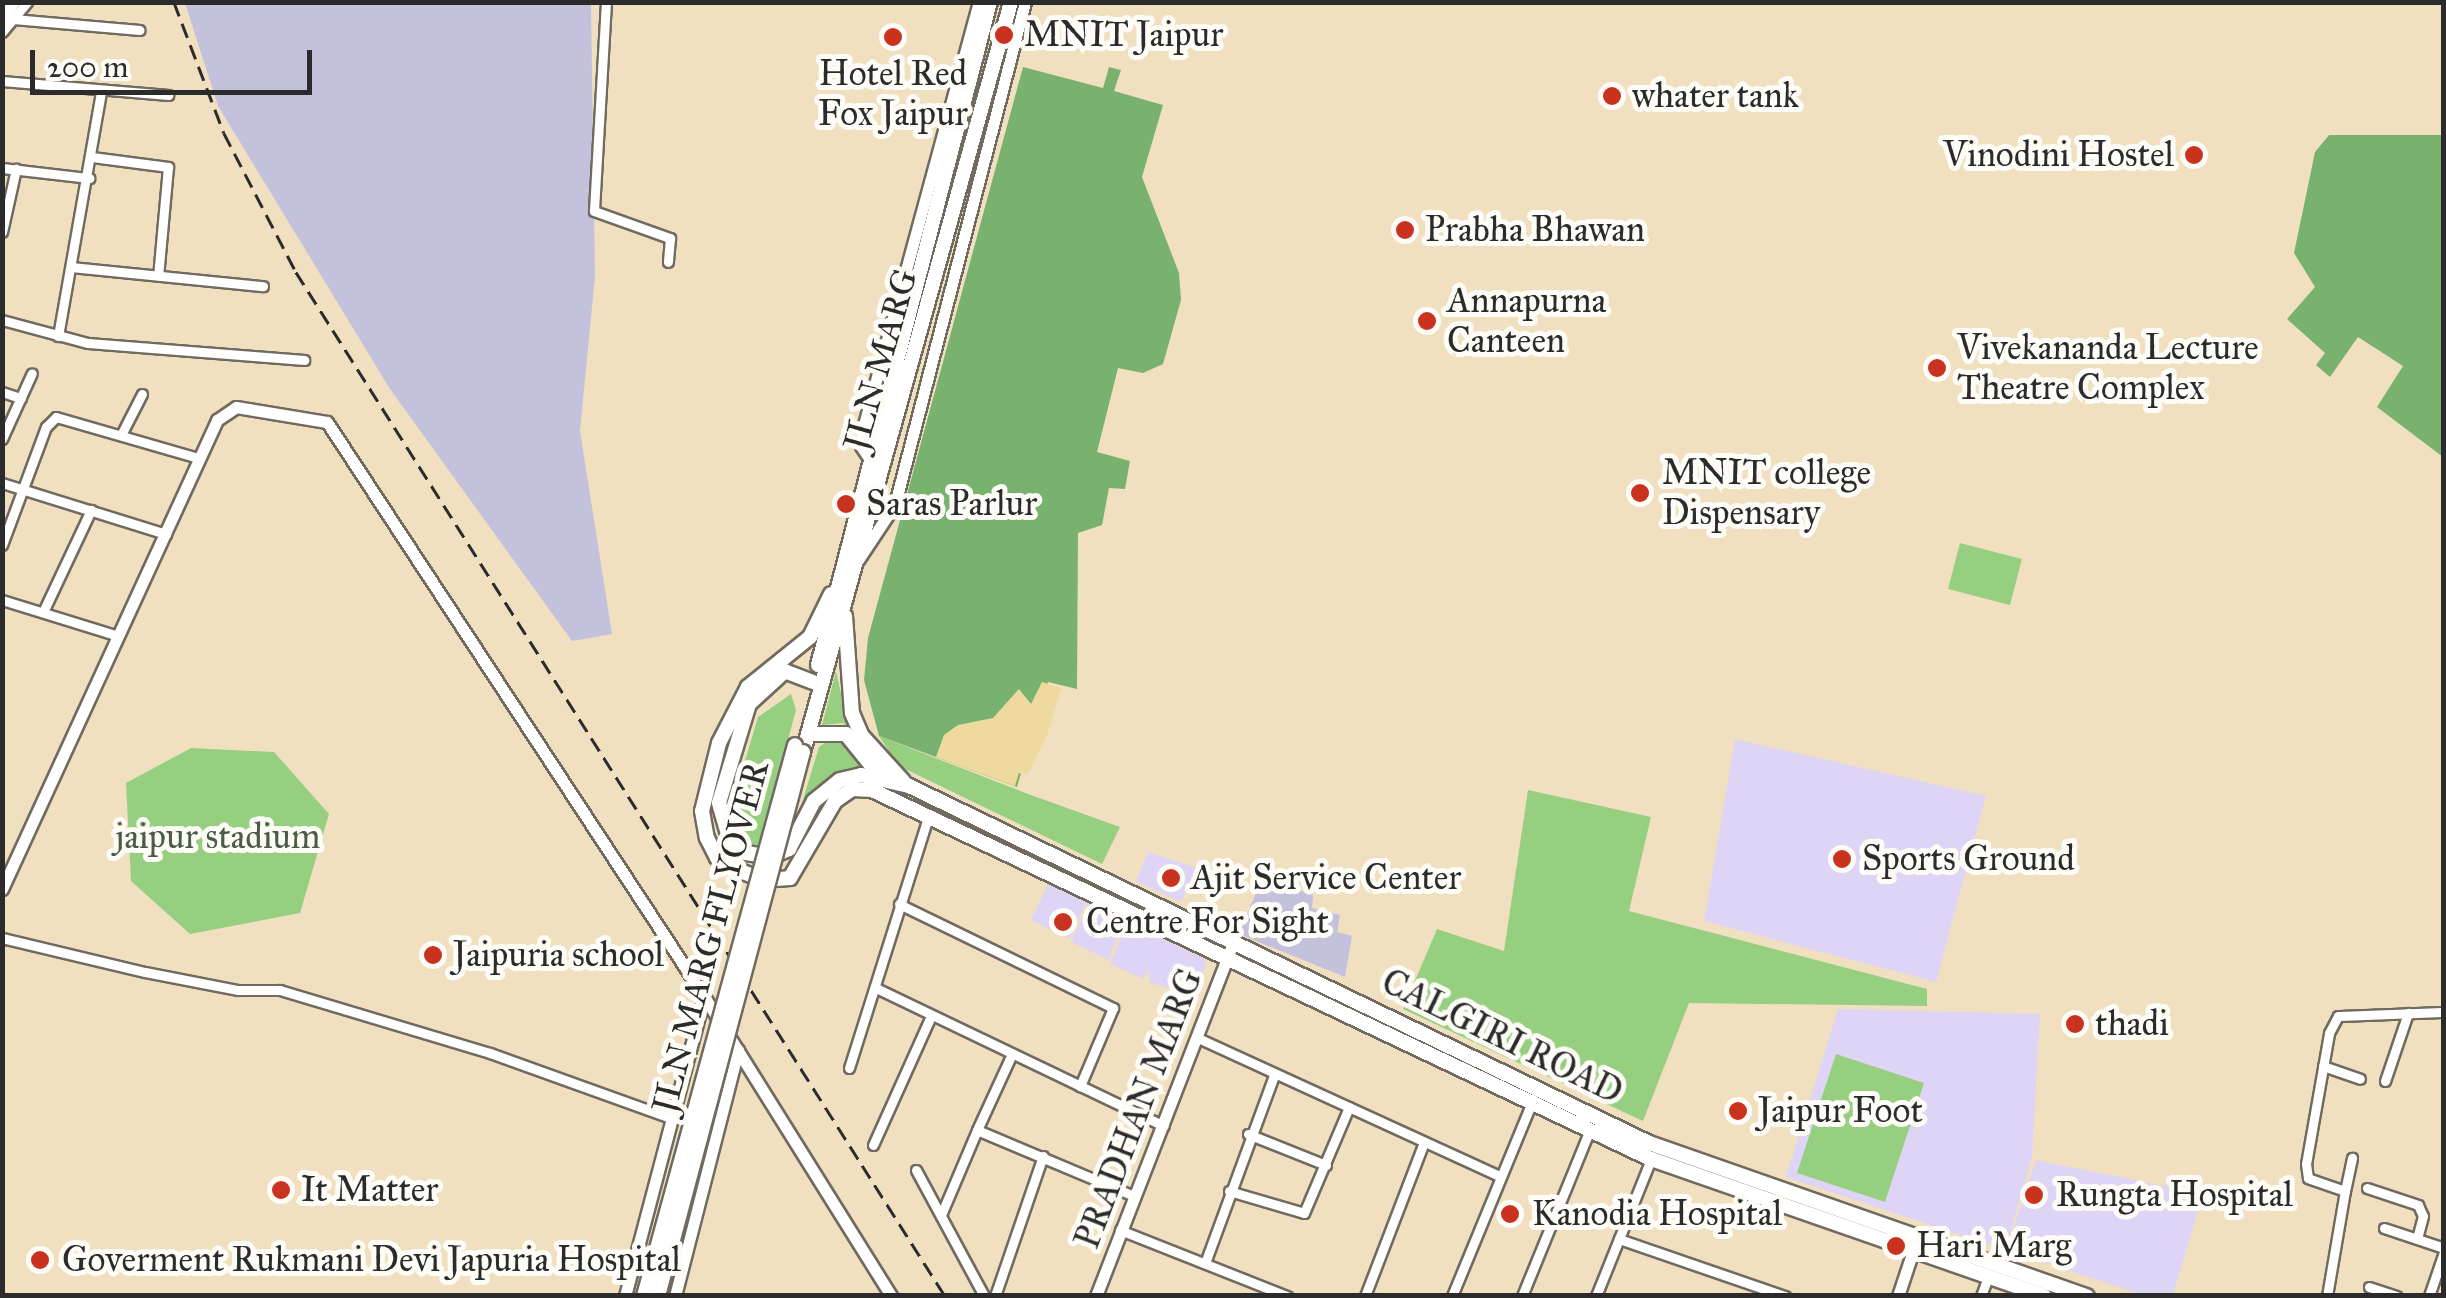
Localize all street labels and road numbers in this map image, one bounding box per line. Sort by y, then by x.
street label: JLN MARG [835,265,927,455]
street label: JLN MARG FLYOVER [644,756,778,1118]
street label: CALGIRI ROAD [1375,961,1629,1113]
street label: PRADHAN MARG [1066,964,1212,1254]

